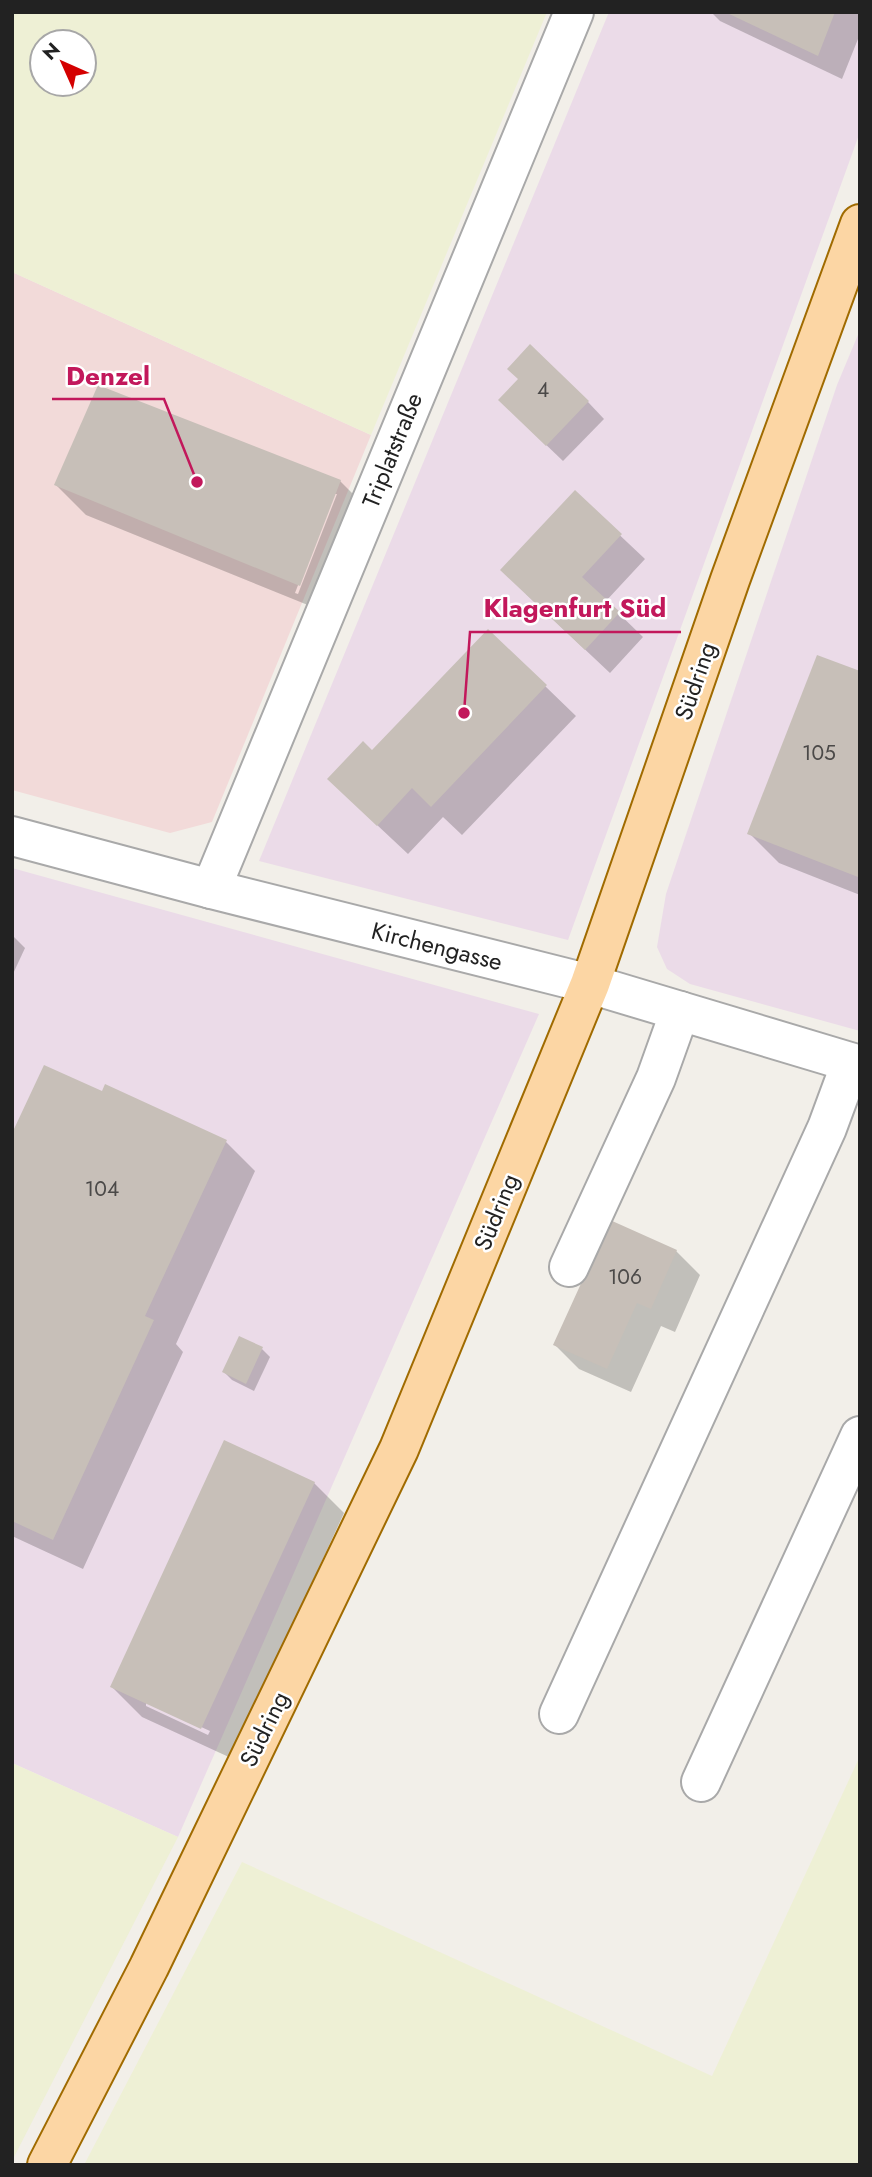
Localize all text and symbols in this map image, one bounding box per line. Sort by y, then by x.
north arrow [28,28,98,98]
text: N [36,36,66,66]
callout: Denzel [52,352,164,399]
text: Denzel [66,357,150,395]
house number: 4 [537,375,549,405]
street label: Triplatstraße [353,387,431,513]
callout: Klagenfurt Süd [470,585,681,632]
text: Klagenfurt Süd [484,589,666,627]
street label: Südring [665,637,725,725]
house number: 105 [802,738,836,768]
street label: Kirchengasse [368,913,506,979]
street label: Südring [465,1168,527,1256]
house number: 104 [85,1174,119,1204]
house number: 106 [608,1262,642,1292]
street label: Südring [231,1685,297,1773]

